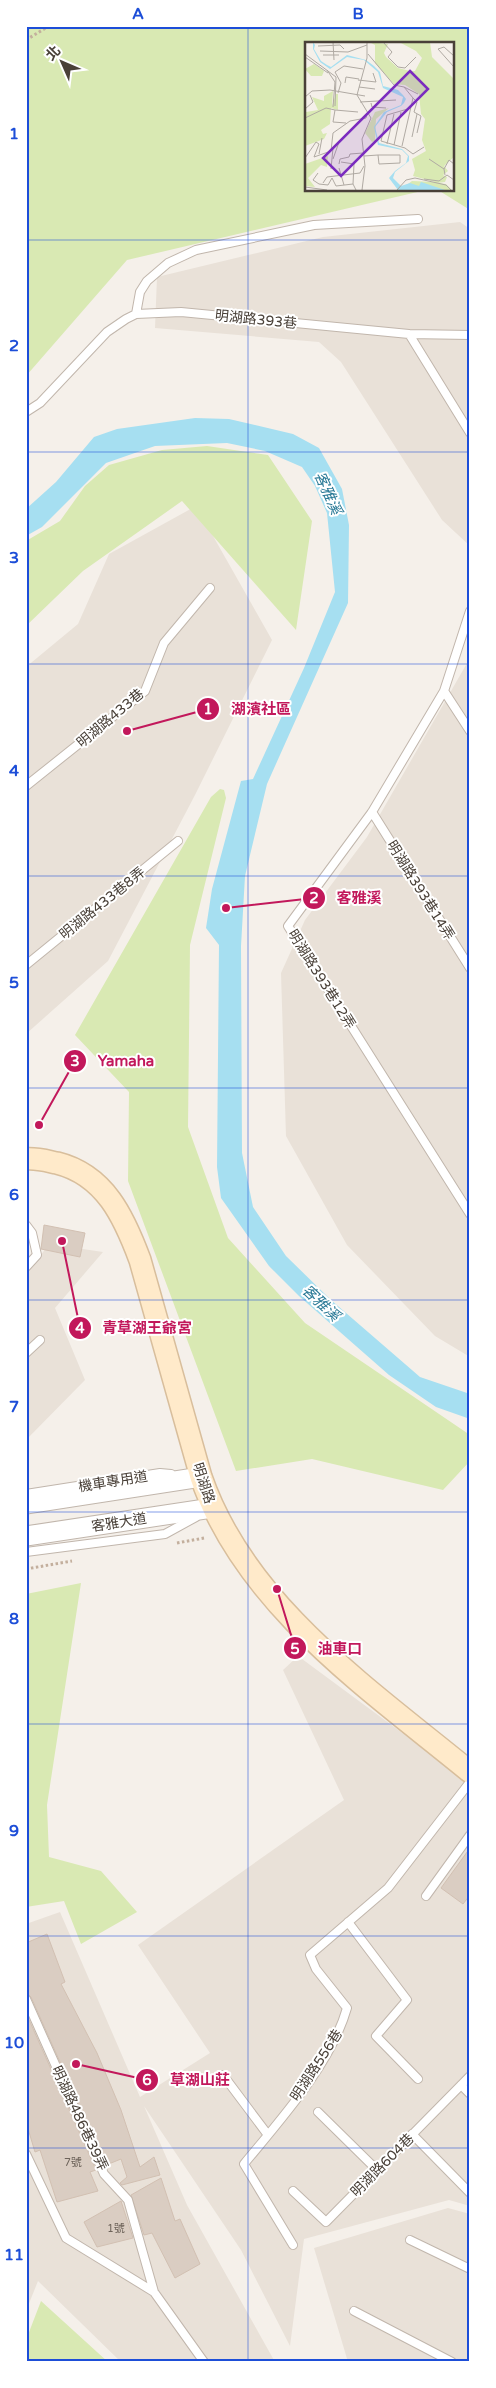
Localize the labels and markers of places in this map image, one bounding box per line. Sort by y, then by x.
callout: 湖濱社區 [196,694,301,724]
callout: 客雅溪 [301,883,391,913]
callout: Yamaha [62,1046,164,1076]
callout: 青草湖王爺宮 [67,1313,202,1343]
callout: 油車口 [282,1633,372,1663]
callout: 草湖山莊 [135,2065,240,2095]

